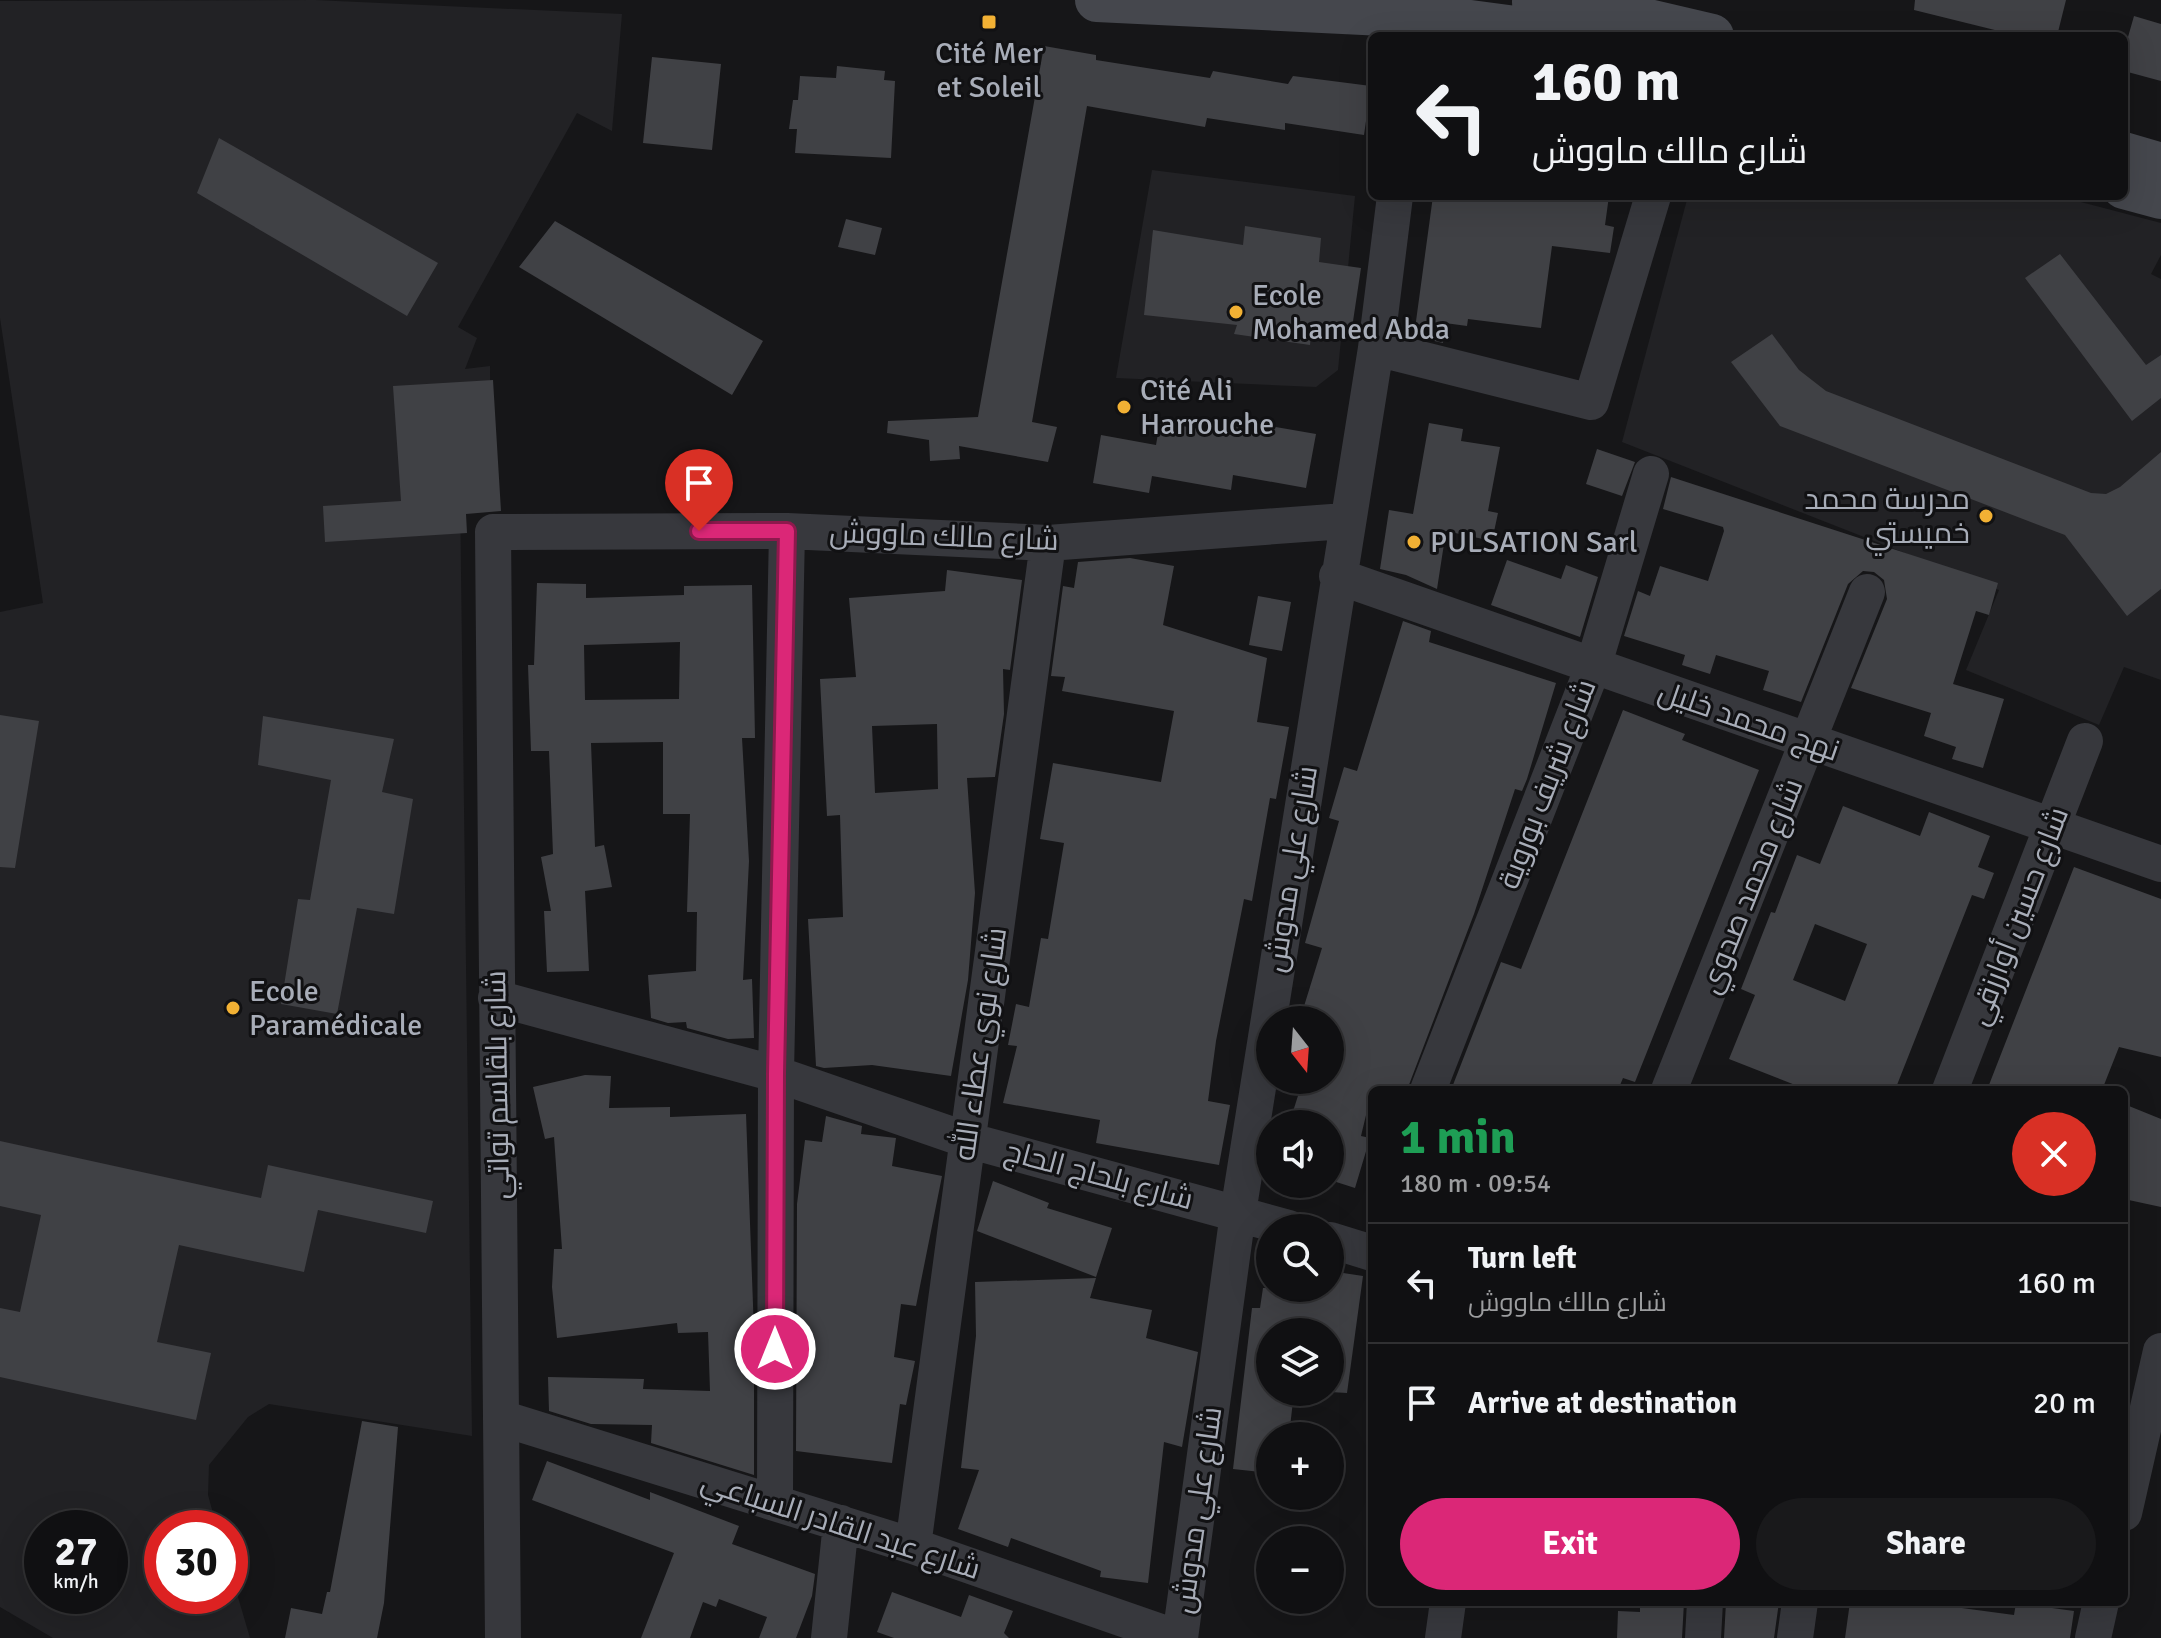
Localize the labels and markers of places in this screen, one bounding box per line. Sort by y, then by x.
marker: Cité Mer et Soleil [980,13,998,31]
place label: Cité Mer et Soleil [935,35,1043,106]
place label: Ecole Mohamed Abda [1252,277,1450,348]
marker: Ecole Mohamed Abda [1227,303,1245,321]
place label: Cité Ali Harrouche [1140,372,1274,443]
marker: Cité Ali Harrouche [1115,398,1133,416]
pin [665,449,733,531]
place label: مدرسة محمد خميستي [1804,481,1970,556]
marker: مدرسة محمد خميستي [1977,507,1995,525]
place label: PULSATION Sarl [1430,524,1638,561]
marker: PULSATION Sarl [1405,533,1423,551]
place label: Ecole Paramédicale [249,973,422,1044]
marker: Ecole Paramédicale [224,999,242,1017]

